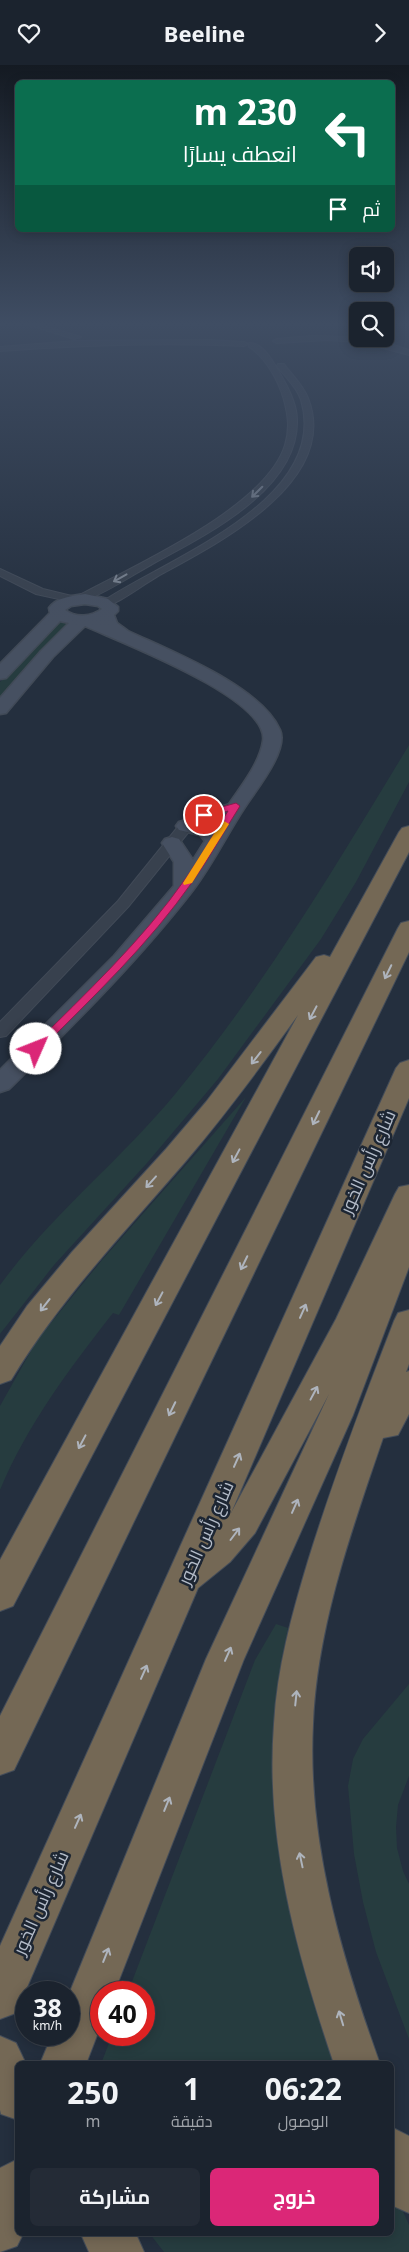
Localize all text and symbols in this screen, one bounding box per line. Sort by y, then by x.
text: Beeline [164,18,245,48]
icon: heart [15,19,43,47]
icon: forward [366,19,394,47]
text: 230 m [194,88,297,135]
icon: left [315,100,380,165]
text: انعطف يسارًا [183,138,297,168]
icon: arrive [324,195,352,223]
text: ثم [362,196,380,222]
map controls [349,247,394,347]
button: sound [349,247,394,292]
button: search [349,302,394,347]
one-way arrow [251,485,263,498]
one-way arrow [113,574,128,583]
pin [183,794,225,836]
icon: arrive [190,801,218,829]
one-way arrow [383,964,392,979]
one-way arrow [308,1006,318,1020]
position arrow [9,1022,61,1074]
one-way arrow [250,1051,261,1064]
street label: شارع رأس الخور [333,1106,402,1219]
one-way arrow [311,1110,320,1125]
one-way arrow [231,1149,241,1164]
one-way arrow [145,1176,157,1189]
one-way arrow [239,1256,249,1271]
one-way arrow [154,1292,164,1307]
one-way arrow [40,1298,51,1311]
one-way arrow [298,1304,308,1319]
one-way arrow [309,1385,319,1400]
one-way arrow [167,1401,176,1416]
one-way arrow [77,1435,87,1450]
one-way arrow [233,1453,243,1468]
street label: شارع رأس الخور [171,1477,240,1590]
one-way arrow [290,1499,300,1514]
one-way arrow [229,1528,240,1541]
one-way arrow [223,1647,233,1662]
one-way arrow [139,1665,149,1680]
one-way arrow [291,1691,301,1707]
one-way arrow [163,1797,172,1812]
one-way arrow [73,1814,83,1829]
street label: شارع رأس الخور [6,1847,75,1960]
one-way arrow [296,1853,305,1869]
one-way arrow [101,1948,111,1963]
speed limit sign: 40 [90,1981,155,2046]
text: 38 [33,1990,62,2024]
one-way arrow [336,2010,346,2026]
text: km/h [33,2017,62,2034]
text: 1 [183,2068,200,2109]
text: 06:22 [265,2068,342,2109]
text: 250 [67,2072,119,2113]
text: m [85,2110,100,2132]
text: دقيقة [171,2110,213,2132]
text: الوصول [278,2110,329,2132]
button: مشاركة [30,2168,200,2226]
button: خروج [210,2168,379,2226]

